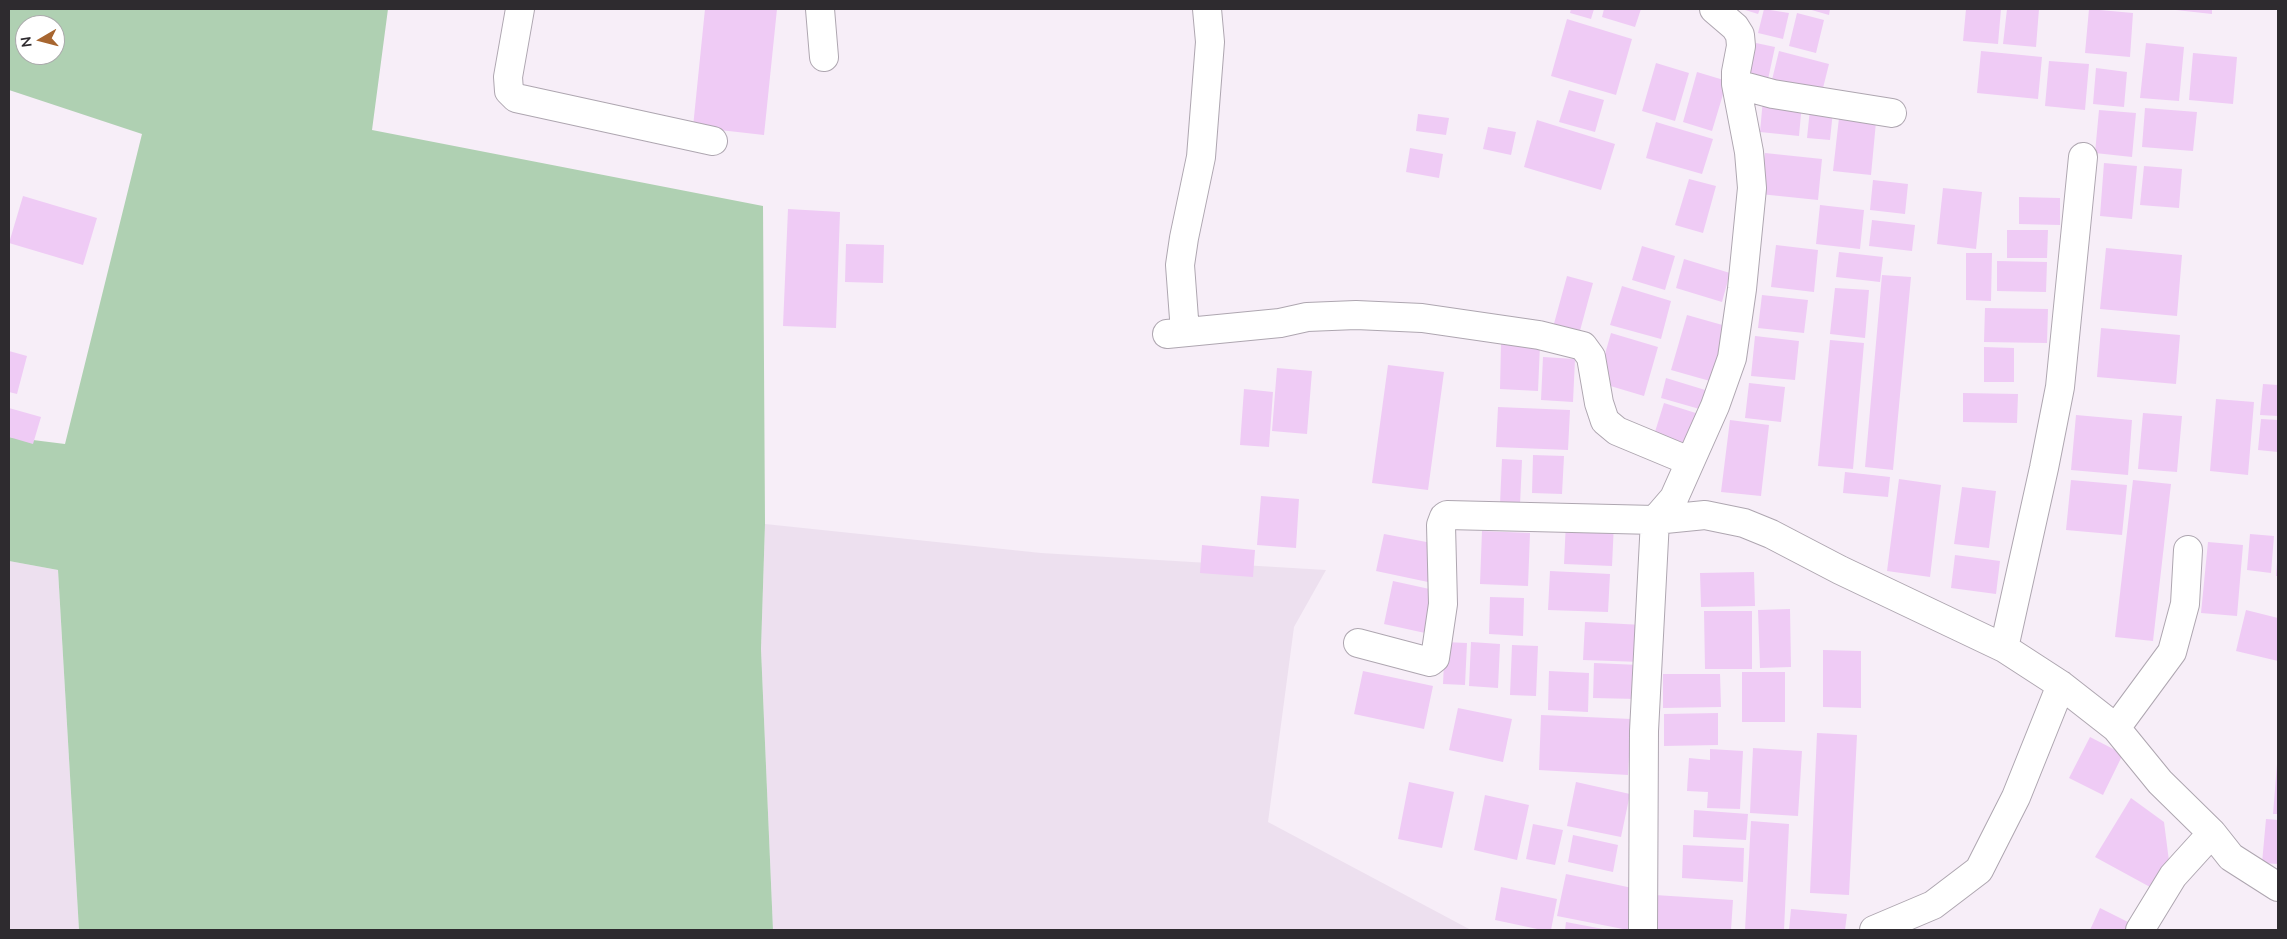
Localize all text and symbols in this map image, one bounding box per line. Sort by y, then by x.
north arrow [15,15,65,65]
text: N [16,35,36,48]

